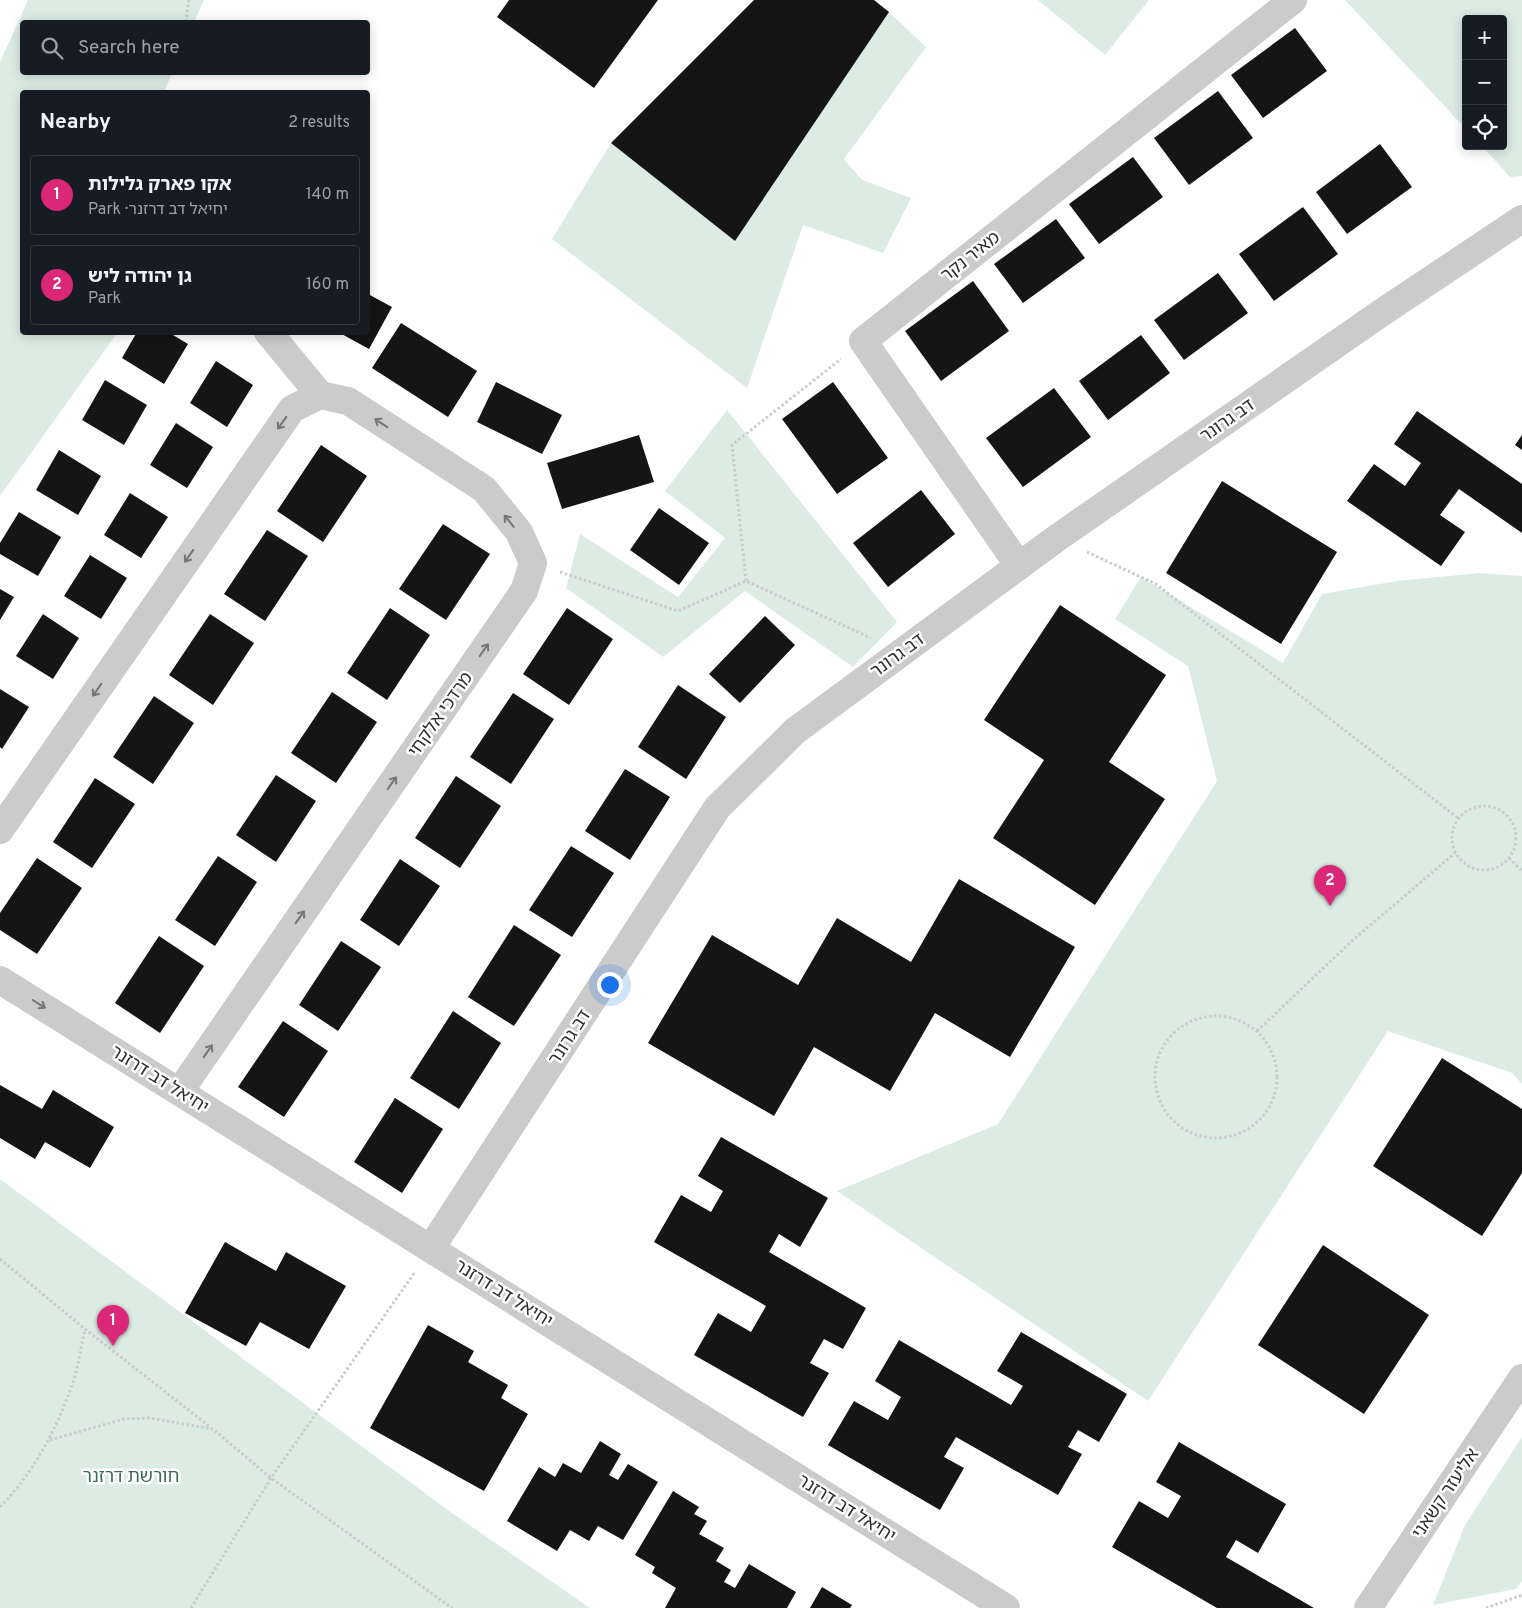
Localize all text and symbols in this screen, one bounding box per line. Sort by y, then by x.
map controls [1462,15,1507,150]
button: + [1462,15,1507,60]
search box [20,20,370,75]
icon: search [38,34,66,62]
text: Search here [78,36,180,60]
button: − [1462,60,1507,105]
button: locate [1462,105,1507,150]
text: Nearby [40,109,111,136]
text: 2 results [288,113,350,133]
text: אקו פארק גלילות [88,173,232,197]
text: 1 [54,185,60,205]
text: 140 m [306,185,349,205]
text: Park · יחיאל דב דרזנר [88,200,228,220]
street label: מאיר נקר [937,227,1005,287]
text: גן יהודה ליש [88,265,192,289]
text: 2 [52,275,62,295]
text: 160 m [306,275,349,295]
text: Park [88,289,121,309]
street label: דב גרונר [1196,394,1260,448]
one-way arrow [277,416,287,430]
one-way arrow [375,418,389,428]
one-way arrow [504,514,515,527]
one-way arrow [184,549,194,563]
street label: דב גרונר [866,629,930,684]
one-way arrow [479,643,489,657]
street label: מרדכי אלקחי [404,668,479,762]
one-way arrow [92,683,102,697]
one-way arrow [387,777,397,791]
pin: 2 [1314,865,1346,906]
one-way arrow [295,910,305,924]
your location [597,972,623,998]
one-way arrow [32,1000,46,1010]
street label: דב גרונר [544,1006,597,1070]
street label: יחיאל דב דרזנר [106,1041,213,1120]
one-way arrow [203,1044,213,1058]
street label: יחיאל דב דרזנר [450,1255,557,1334]
pin: 1 [97,1305,129,1346]
street label: אליעזר קשאני [1408,1444,1485,1543]
park label: חורשת דרזנר [83,1466,179,1489]
street label: יחיאל דב דרזנר [793,1470,900,1549]

